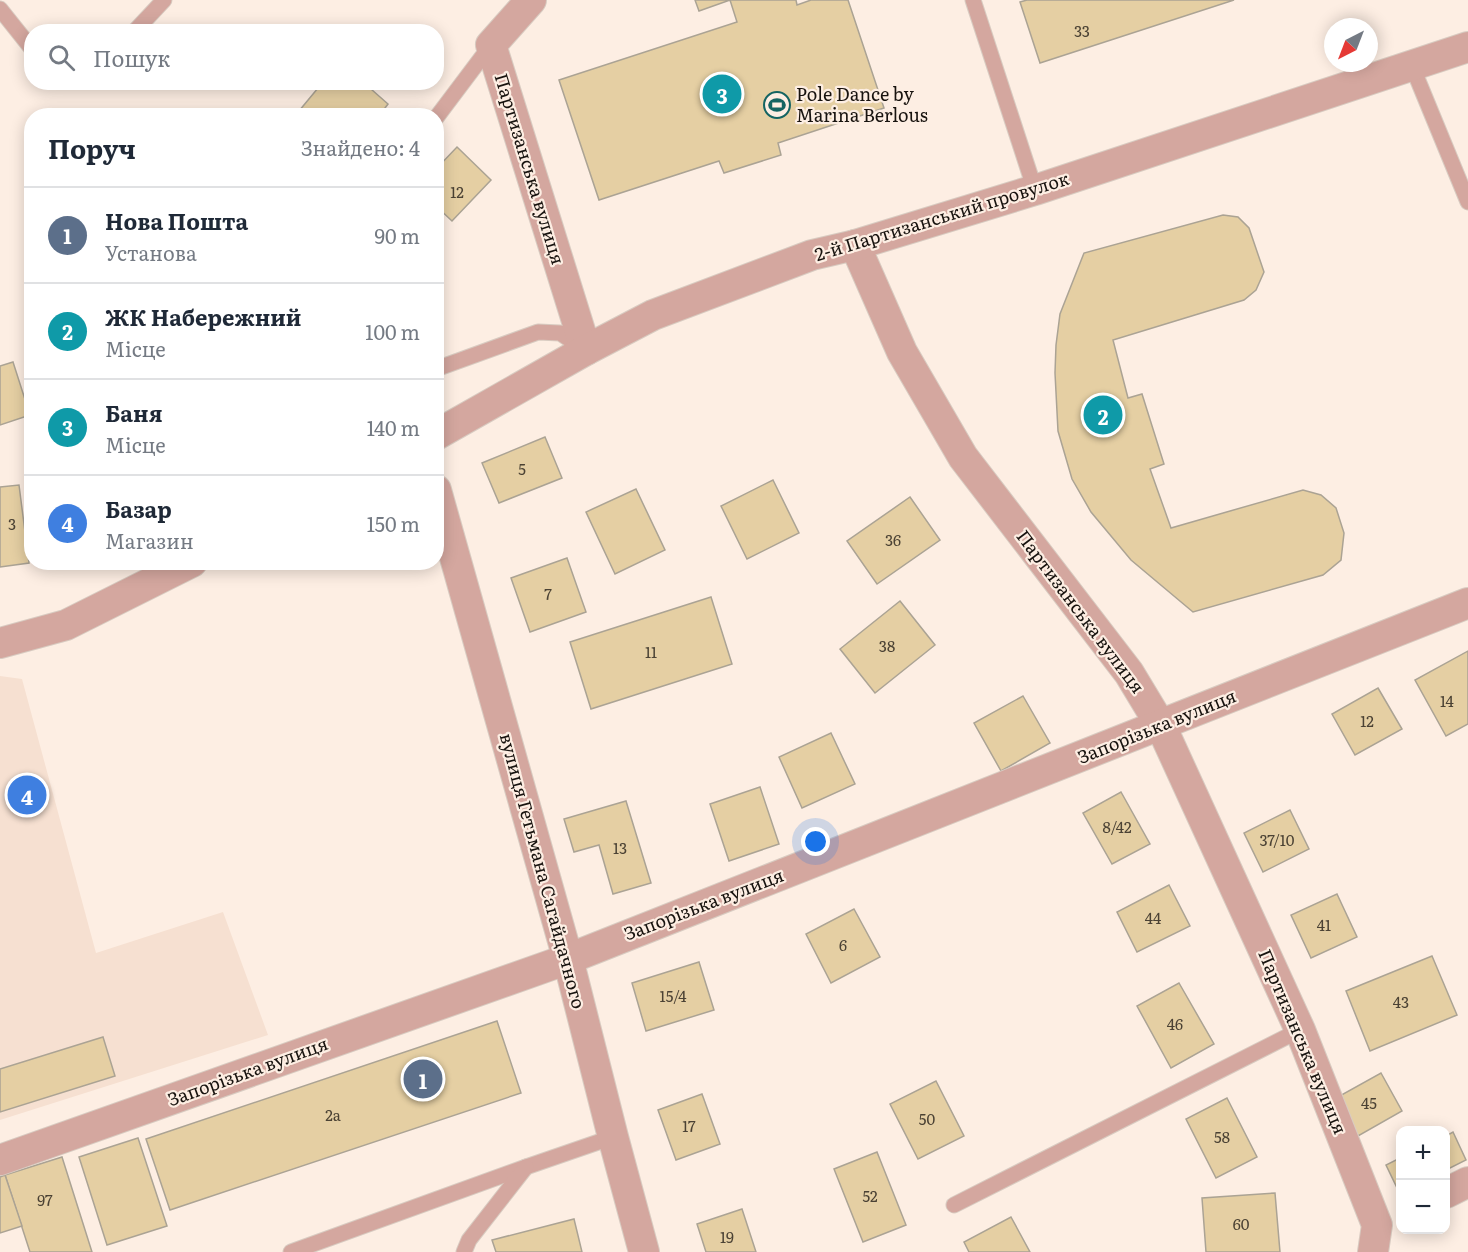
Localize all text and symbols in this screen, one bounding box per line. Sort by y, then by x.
north arrow [1324,18,1378,72]
house number: 33 [1074,19,1090,42]
search box [24,24,444,90]
icon: search [45,41,78,74]
text: Пошук [93,41,170,74]
street label: Партизанська вулиця [488,70,572,268]
pin: 3 [702,72,742,116]
place label: Pole Dance by Marina Berlous [796,80,928,128]
sports icon: Pole Dance by Marina Berlous [762,90,792,120]
text: Поруч [48,128,136,167]
text: Знайдено: 4 [301,132,420,162]
street label: 2-й Партизанський провулок [811,164,1072,267]
house number: 12 [450,180,464,203]
text: Нова Пошта [105,204,248,237]
text: 1 [63,220,72,250]
text: 90 m [375,220,420,250]
text: Установа [105,237,197,267]
text: ЖК Набережний [105,300,301,333]
text: 2 [62,316,73,346]
text: 100 m [365,316,420,346]
text: Місце [105,333,166,363]
pin: 2 [1084,392,1122,438]
text: Баня [105,396,163,429]
text: 3 [62,412,73,442]
text: 140 m [367,412,420,442]
text: Місце [105,429,166,459]
house number: 5 [518,457,526,480]
text: Базар [105,492,172,525]
text: 4 [61,508,74,538]
text: 150 m [367,508,420,538]
house number: 3 [8,512,16,535]
street label: Партизанська вулиця [1011,524,1152,699]
text: Магазин [105,525,194,555]
house number: 36 [885,528,901,551]
house number: 7 [544,582,552,605]
house number: 38 [879,634,895,657]
house number: 11 [645,640,657,663]
street label: Запорізька вулиця [1073,681,1240,770]
house number: 14 [1440,689,1454,712]
house number: 12 [1360,709,1374,732]
street label: вулиця Гетьмана Сагайдачного [494,730,593,1011]
pin: 4 [8,772,46,818]
house number: 8/42 [1102,815,1132,838]
your location [801,827,830,856]
house number: 37/10 [1260,828,1295,851]
house number: 13 [613,836,627,859]
street label: Запорізька вулиця [620,861,787,946]
house number: 44 [1145,906,1161,929]
house number: 41 [1317,913,1331,936]
house number: 6 [839,933,847,956]
street label: Партизанська вулиця [1252,945,1355,1138]
house number: 15/4 [660,984,686,1007]
house number: 43 [1393,990,1409,1013]
house number: 46 [1167,1012,1183,1035]
street label: Запорізька вулиця [164,1029,331,1112]
pin: 1 [404,1056,442,1102]
house number: 45 [1361,1091,1377,1114]
house number: 2а [325,1103,342,1126]
house number: 50 [919,1107,935,1130]
house number: 17 [682,1114,696,1137]
house number: 58 [1214,1125,1230,1148]
map controls [1396,1126,1450,1234]
button: + [1396,1126,1450,1180]
button: − [1396,1180,1450,1234]
house number: 52 [862,1184,878,1207]
house number: 97 [37,1188,53,1211]
house number: 60 [1233,1212,1250,1235]
house number: 19 [720,1225,734,1248]

